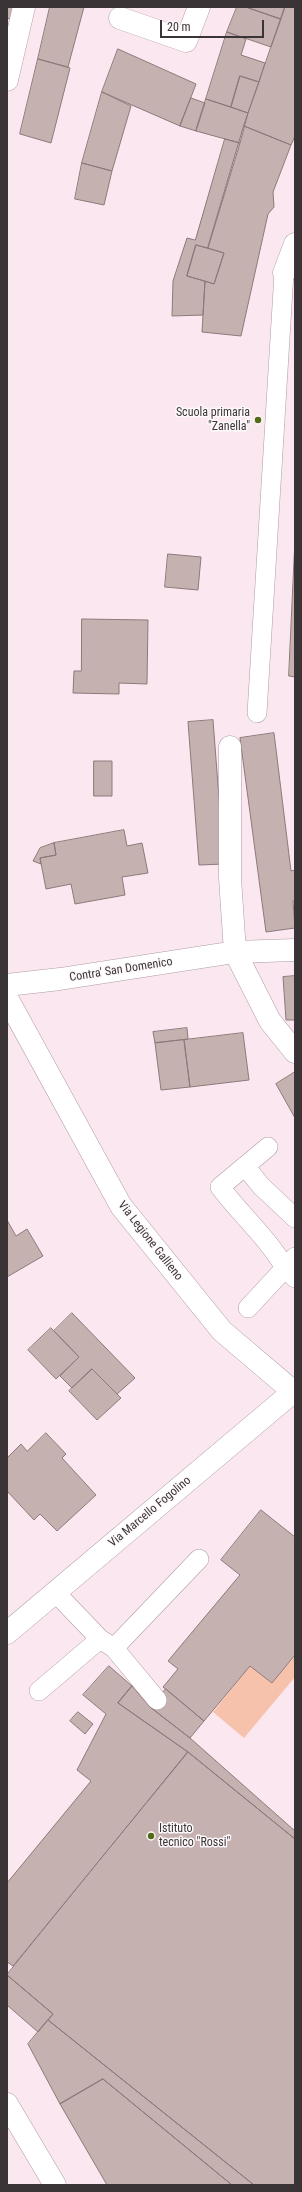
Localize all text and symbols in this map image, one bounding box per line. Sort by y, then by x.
scale bar [162,12,266,38]
text: 20 m [167,20,191,34]
place label: Scuola primaria "Zanella" [176,406,250,434]
marker: Scuola primaria "Zanella" [253,415,263,425]
street label: Contra' San Domenico [69,955,173,985]
street label: Via Legione Gallieno [115,1198,185,1284]
street label: Via Marcello Fogolino [106,1473,194,1551]
place label: Istituto tecnico "Rossi" [159,1822,230,1850]
marker: Istituto tecnico "Rossi" [146,1831,156,1841]

